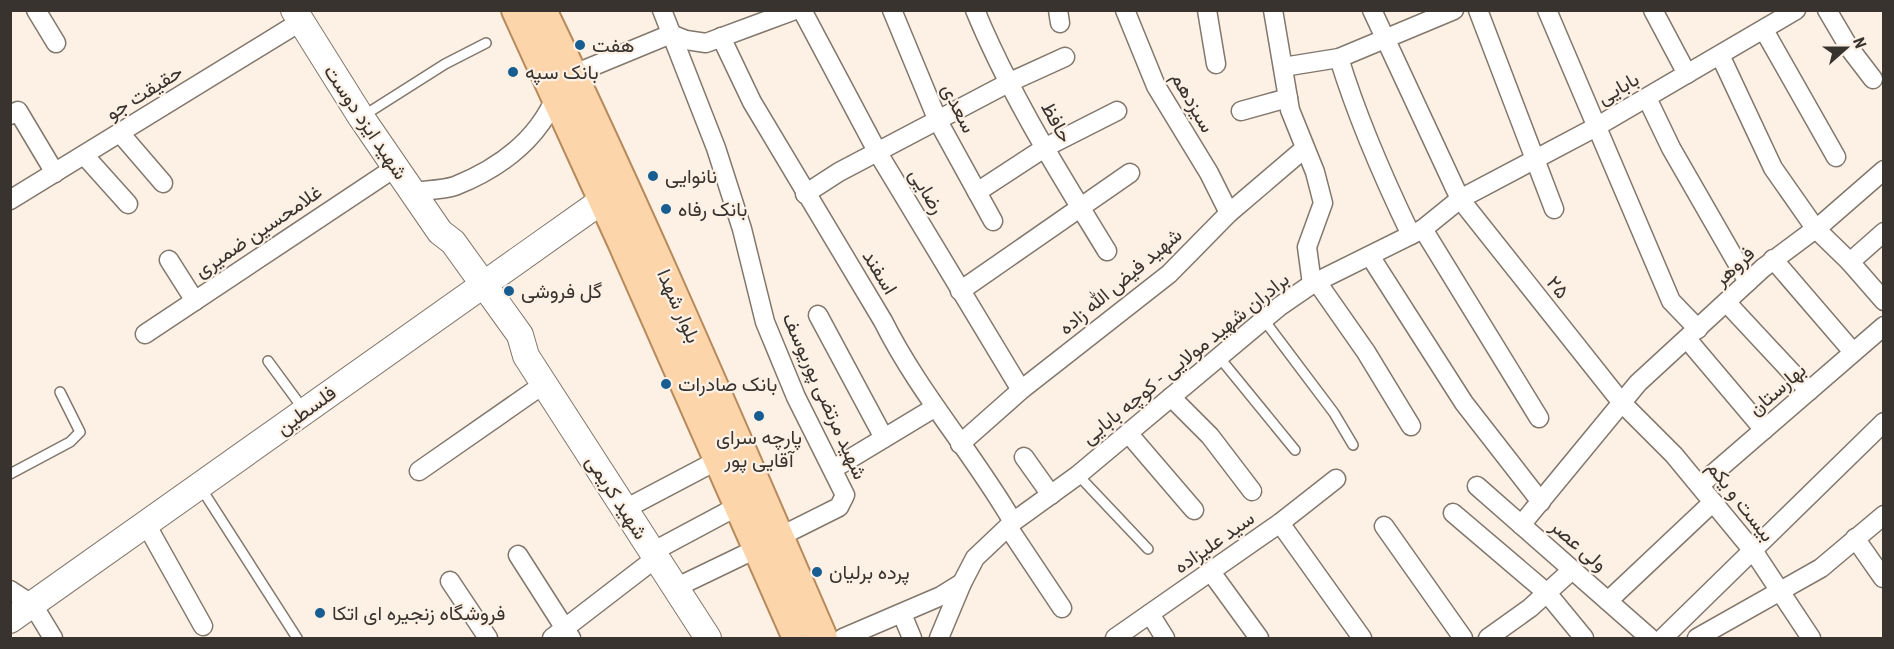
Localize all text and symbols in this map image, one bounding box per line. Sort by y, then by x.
north arrow [1816,18,1876,78]
place label: هفت [592,33,634,57]
text: N [1849,35,1870,51]
marker: هفت [573,38,587,52]
street label: حقیقت جو [101,59,187,126]
street label: شهید ایزد دوست [318,60,413,184]
place label: بانک سپه [525,60,599,86]
marker: بانک سپه [506,65,520,79]
street label: سیزدهم [1165,67,1220,137]
street label: بابایی [1593,67,1643,109]
street label: سعدی [937,79,981,137]
street label: حافظ [1036,97,1078,147]
place label: نانوایی [665,164,717,189]
street label: رضایی [903,164,950,219]
marker: نانوایی [646,169,660,183]
street label: غلامحسین ضمیری [190,180,327,283]
place label: بانک رفاه [678,197,747,222]
marker: بانک رفاه [659,202,673,216]
street label: شهید فیض الله زاده [1054,223,1187,340]
street label: فروهر [1708,241,1760,292]
street label: اسفند [857,245,903,299]
street label: بلوار شهدا [651,265,706,347]
street label: برادران شهید مولایی - کوچه بابایی [1076,267,1295,451]
street label: ۲۵ [1542,271,1574,303]
place label: گل فروشی [521,279,602,304]
marker: گل فروشی [502,284,516,298]
street label: شهید مرتضی پوریوسف [776,309,873,484]
street label: بهارستان [1743,357,1811,421]
place label: بانک صادرات [678,372,777,397]
marker: بانک صادرات [659,377,673,391]
street label: فلسطین [271,380,341,440]
marker: پارچه سرای آقایی پور [752,409,766,423]
place label: پارچه سرای آقایی پور [716,425,802,474]
street label: شهید کریمی [580,450,653,544]
street label: بیست و یکم [1701,456,1780,547]
street label: سید علیزاده [1169,506,1259,579]
street label: ولی عصر [1544,513,1612,577]
place label: پرده برلیان [829,560,910,586]
marker: پرده برلیان [810,565,824,579]
place label: فروشگاه زنجیره ای اتکا [332,601,505,626]
marker: فروشگاه زنجیره ای اتکا [313,606,327,620]

